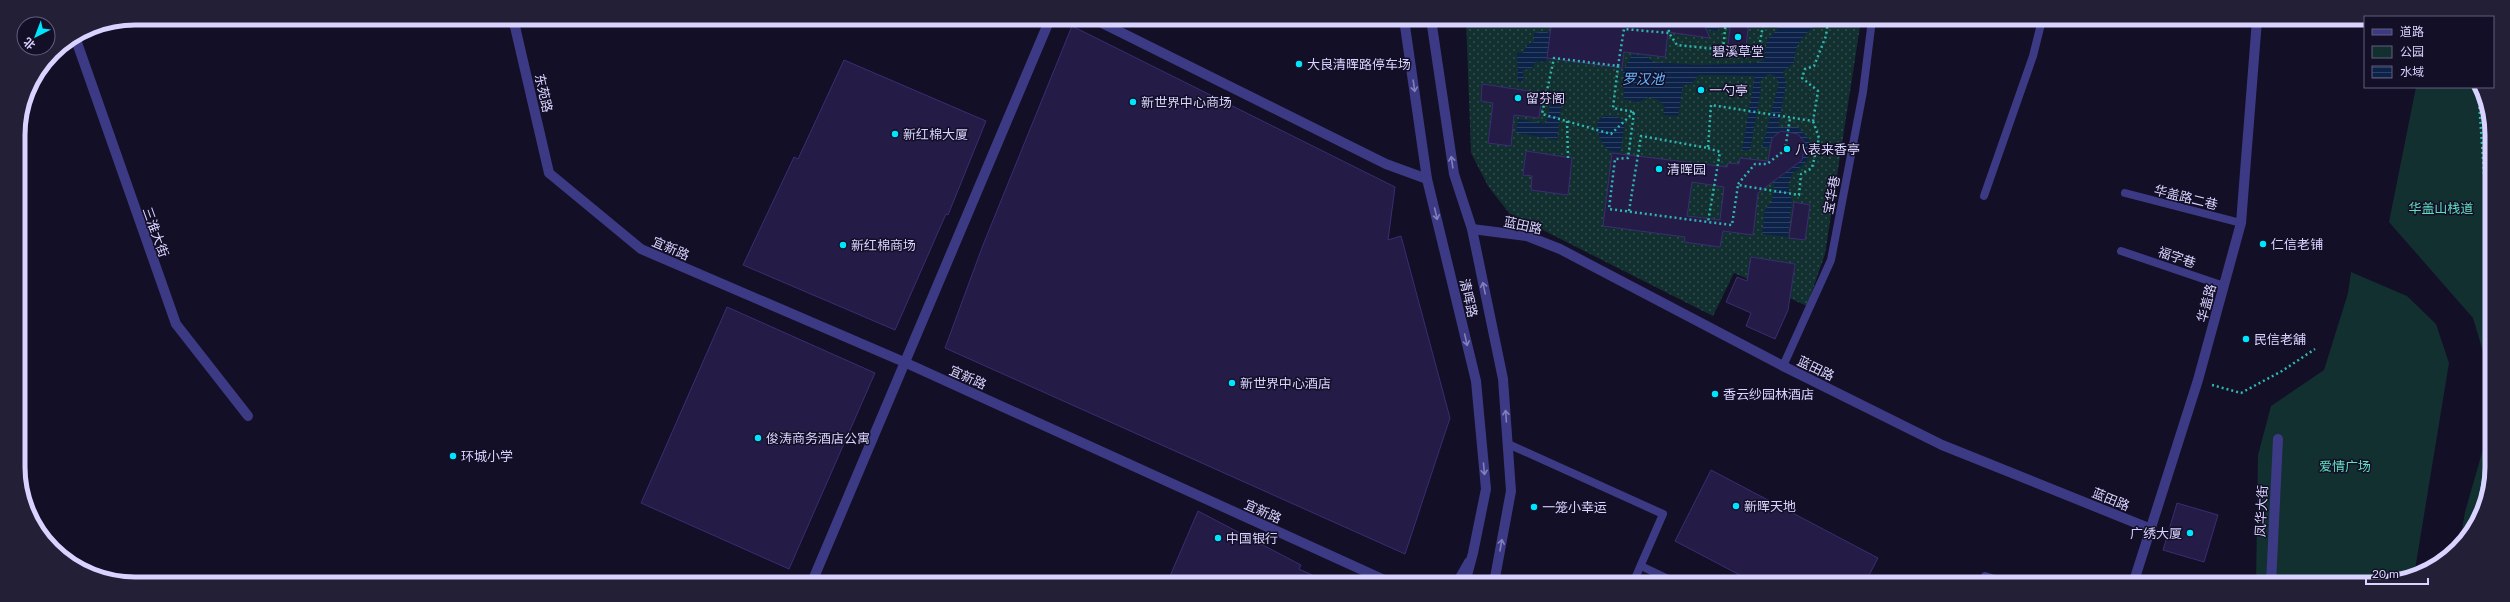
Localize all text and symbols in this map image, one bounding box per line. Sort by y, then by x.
north arrow [16,16,56,56]
legend [2364,16,2494,88]
text: 道路 [2400,24,2424,39]
marker: 碧溪草堂 [1733,32,1743,42]
text: 北 [21,35,37,52]
place label: 碧溪草堂 [1712,43,1764,59]
text: 公园 [2400,44,2424,59]
place label: 大良清晖路停车场 [1307,56,1411,72]
marker: 大良清晖路停车场 [1294,59,1304,69]
text: 水域 [2400,64,2424,79]
water label: 罗汉池 [1622,70,1666,87]
street label: 东苑路 [532,72,556,114]
one-way arrow [1410,79,1418,92]
place label: 一勺亭 [1709,82,1748,98]
marker: 一勺亭 [1696,85,1706,95]
place label: 留芬阁 [1526,90,1565,106]
marker: 留芬阁 [1513,93,1523,103]
place label: 新世界中心商场 [1141,94,1232,110]
marker: 新世界中心商场 [1128,97,1138,107]
place label: 新红棉大厦 [903,126,968,142]
marker: 新红棉大厦 [890,129,900,139]
place label: 八表来香亭 [1795,141,1860,157]
marker: 八表来香亭 [1782,144,1792,154]
one-way arrow [1448,156,1456,169]
place label: 清晖园 [1667,161,1706,177]
marker: 清晖园 [1654,164,1664,174]
street label: 宝华巷 [1819,174,1843,216]
street label: 华盖路二巷 [2153,181,2219,213]
park label: 华盖山栈道 [2408,200,2474,216]
street label: 三淮大街 [140,205,172,259]
one-way arrow [1432,207,1440,220]
street label: 蓝田路 [1502,213,1544,237]
street label: 宜新路 [650,233,692,263]
place label: 仁信老铺 [2271,236,2323,252]
place label: 新红棉商场 [851,237,916,253]
marker: 仁信老铺 [2258,239,2268,249]
marker: 新红棉商场 [838,240,848,250]
street label: 福字巷 [2156,243,2198,271]
street label: 清晖路 [1457,277,1481,319]
one-way arrow [1480,281,1488,294]
street label: 华盖路 [2193,282,2219,324]
place label: 民信老舖 [2254,331,2306,347]
one-way arrow [1462,333,1470,346]
marker: 民信老舖 [2241,334,2251,344]
street label: 蓝田路 [1795,352,1837,384]
street label: 宜新路 [947,362,989,392]
place label: 新世界中心酒店 [1240,375,1331,391]
marker: 新世界中心酒店 [1227,378,1237,388]
place label: 香云纱园林酒店 [1723,386,1814,402]
marker: 香云纱园林酒店 [1710,389,1720,399]
one-way arrow [1502,410,1509,423]
place label: 俊涛商务酒店公寓 [766,430,870,446]
marker: 俊涛商务酒店公寓 [753,433,763,443]
place label: 环城小学 [461,448,513,464]
marker: 环城小学 [448,451,458,461]
park label: 爱情广场 [2319,458,2371,474]
one-way arrow [1480,462,1487,475]
street label: 蓝田路 [2090,484,2132,514]
street label: 凤华大街 [2252,485,2270,537]
street label: 宜新路 [1242,496,1284,526]
place label: 新晖天地 [1744,498,1796,514]
place label: 一笼小幸运 [1542,499,1607,515]
marker: 新晖天地 [1731,501,1741,511]
marker: 一笼小幸运 [1529,502,1539,512]
place label: 广绣大厦 [2130,525,2182,541]
marker: 广绣大厦 [2185,528,2195,538]
place label: 中国银行 [1226,530,1278,546]
marker: 中国银行 [1213,533,1223,543]
one-way arrow [1497,538,1505,551]
scale bar [2366,560,2428,586]
text: 20 m [2372,566,2399,581]

